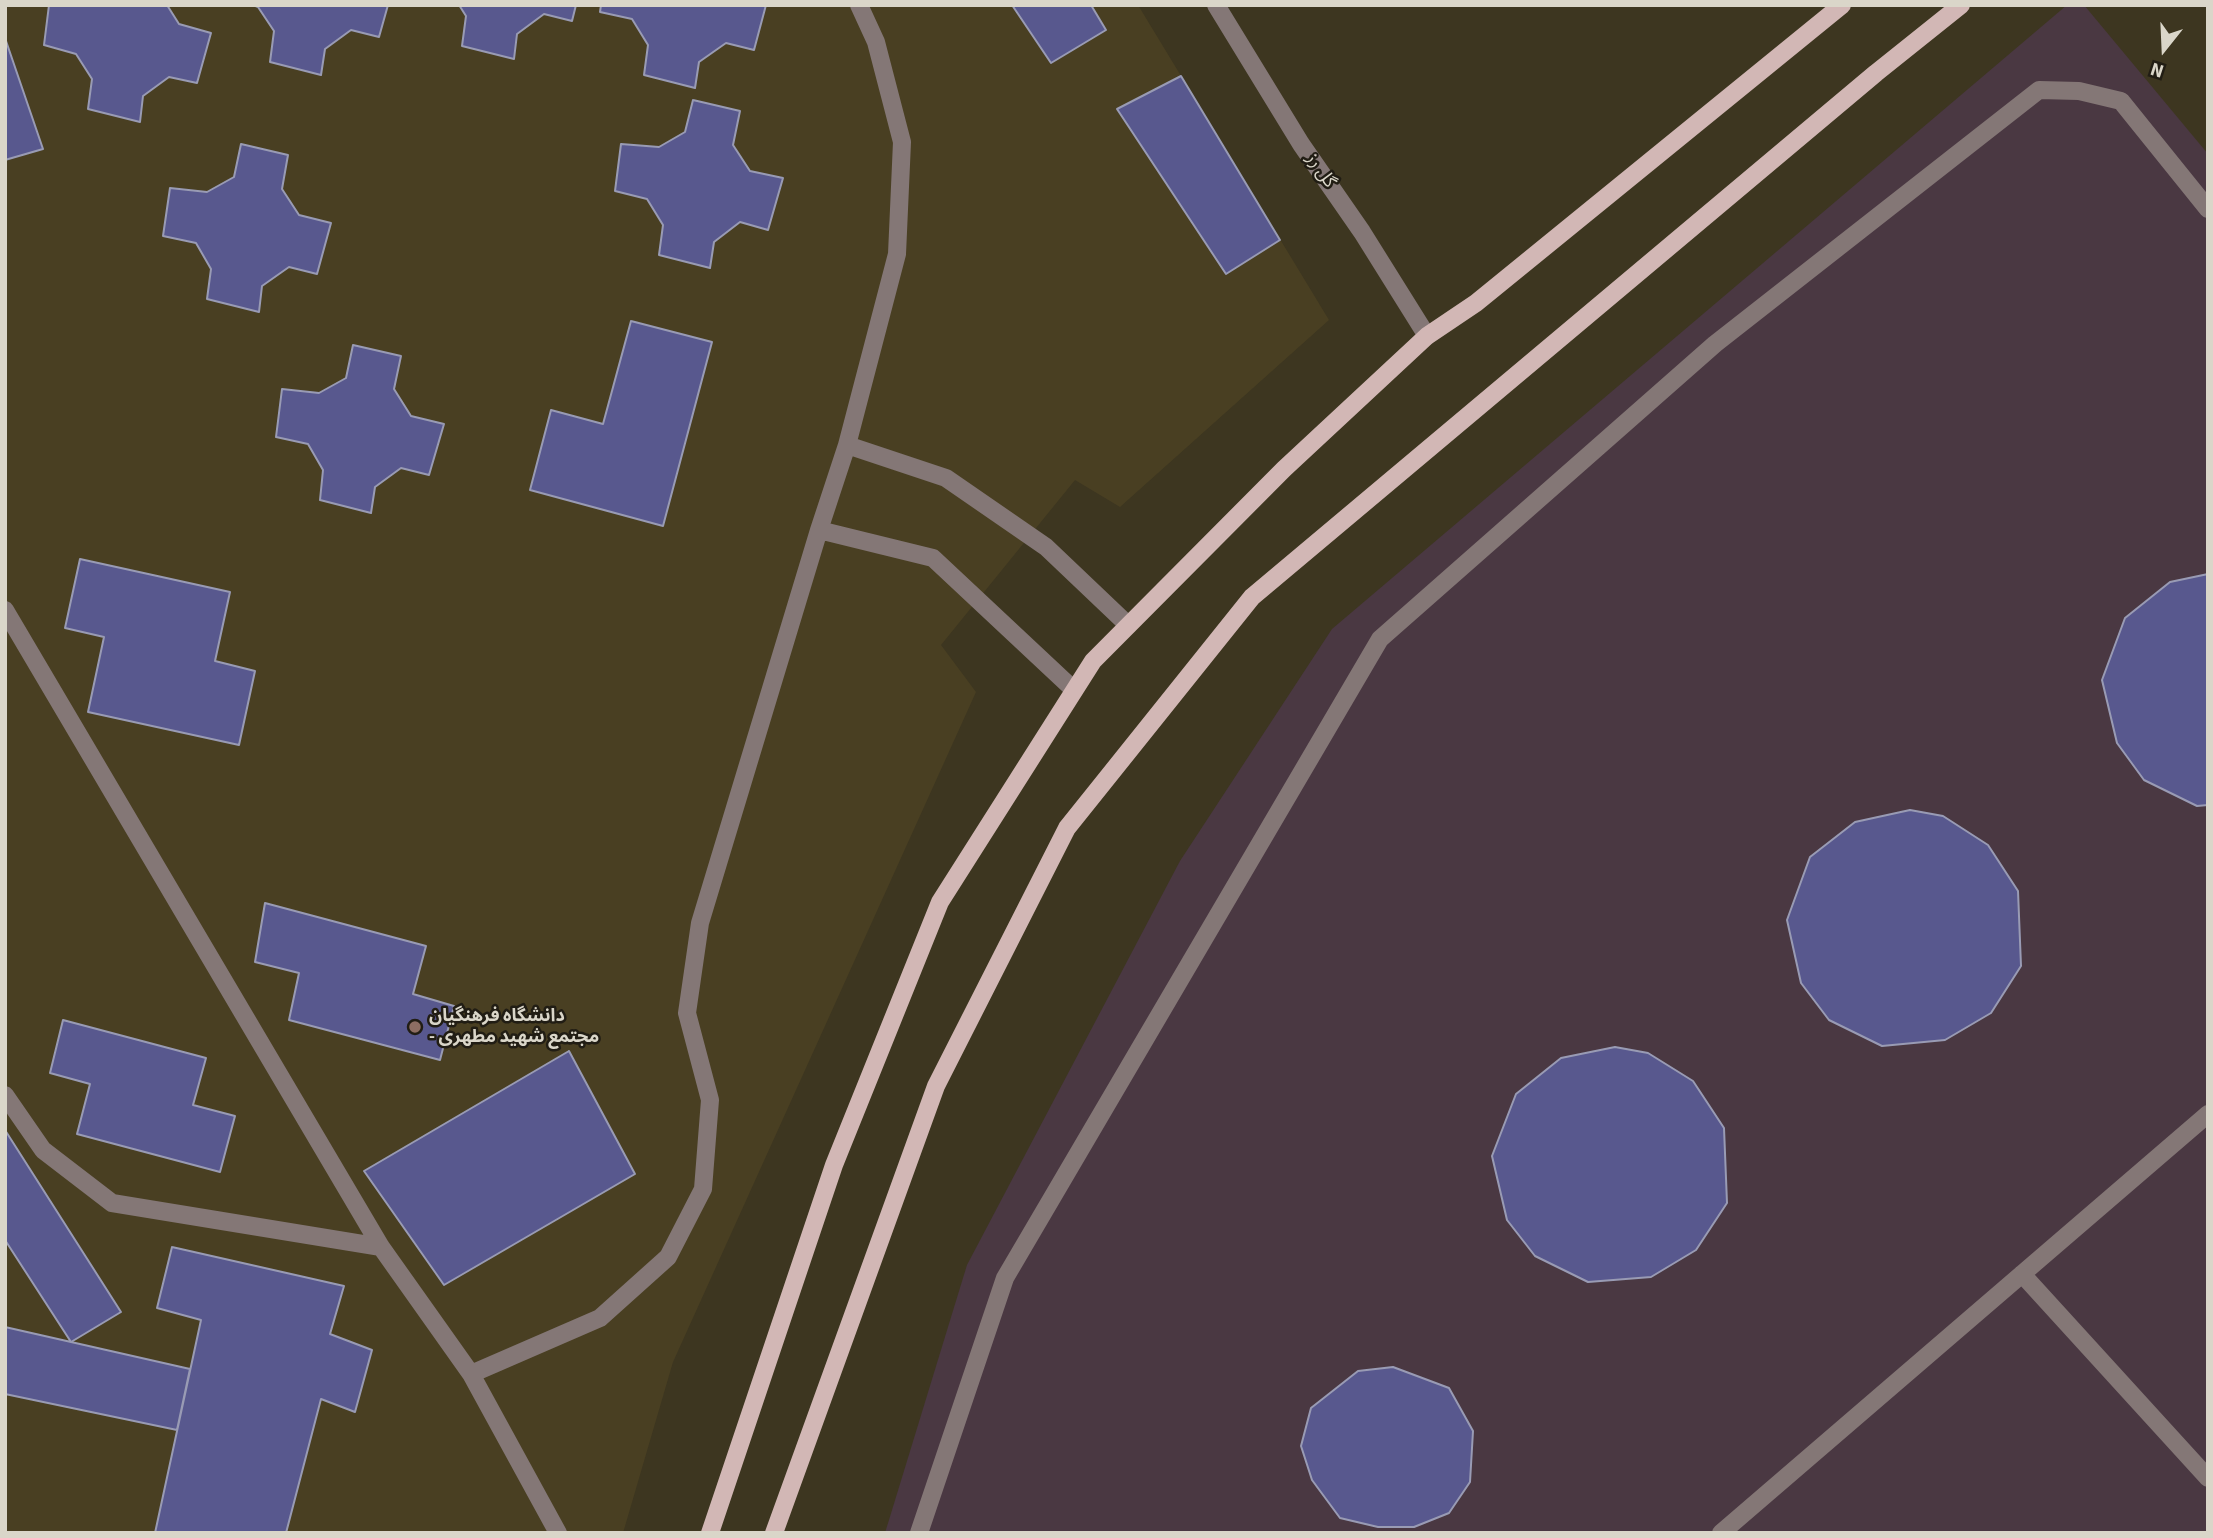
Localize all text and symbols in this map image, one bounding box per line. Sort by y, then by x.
north arrow [2129,14,2199,84]
text: N [2147,55,2168,84]
street label: گل رز [1300,150,1340,192]
place label: دانشگاه فرهنگیان - مجتمع شهید مطهری [429,1006,599,1048]
marker: دانشگاه فرهنگیان - مجتمع شهید مطهری [407,1019,423,1035]

